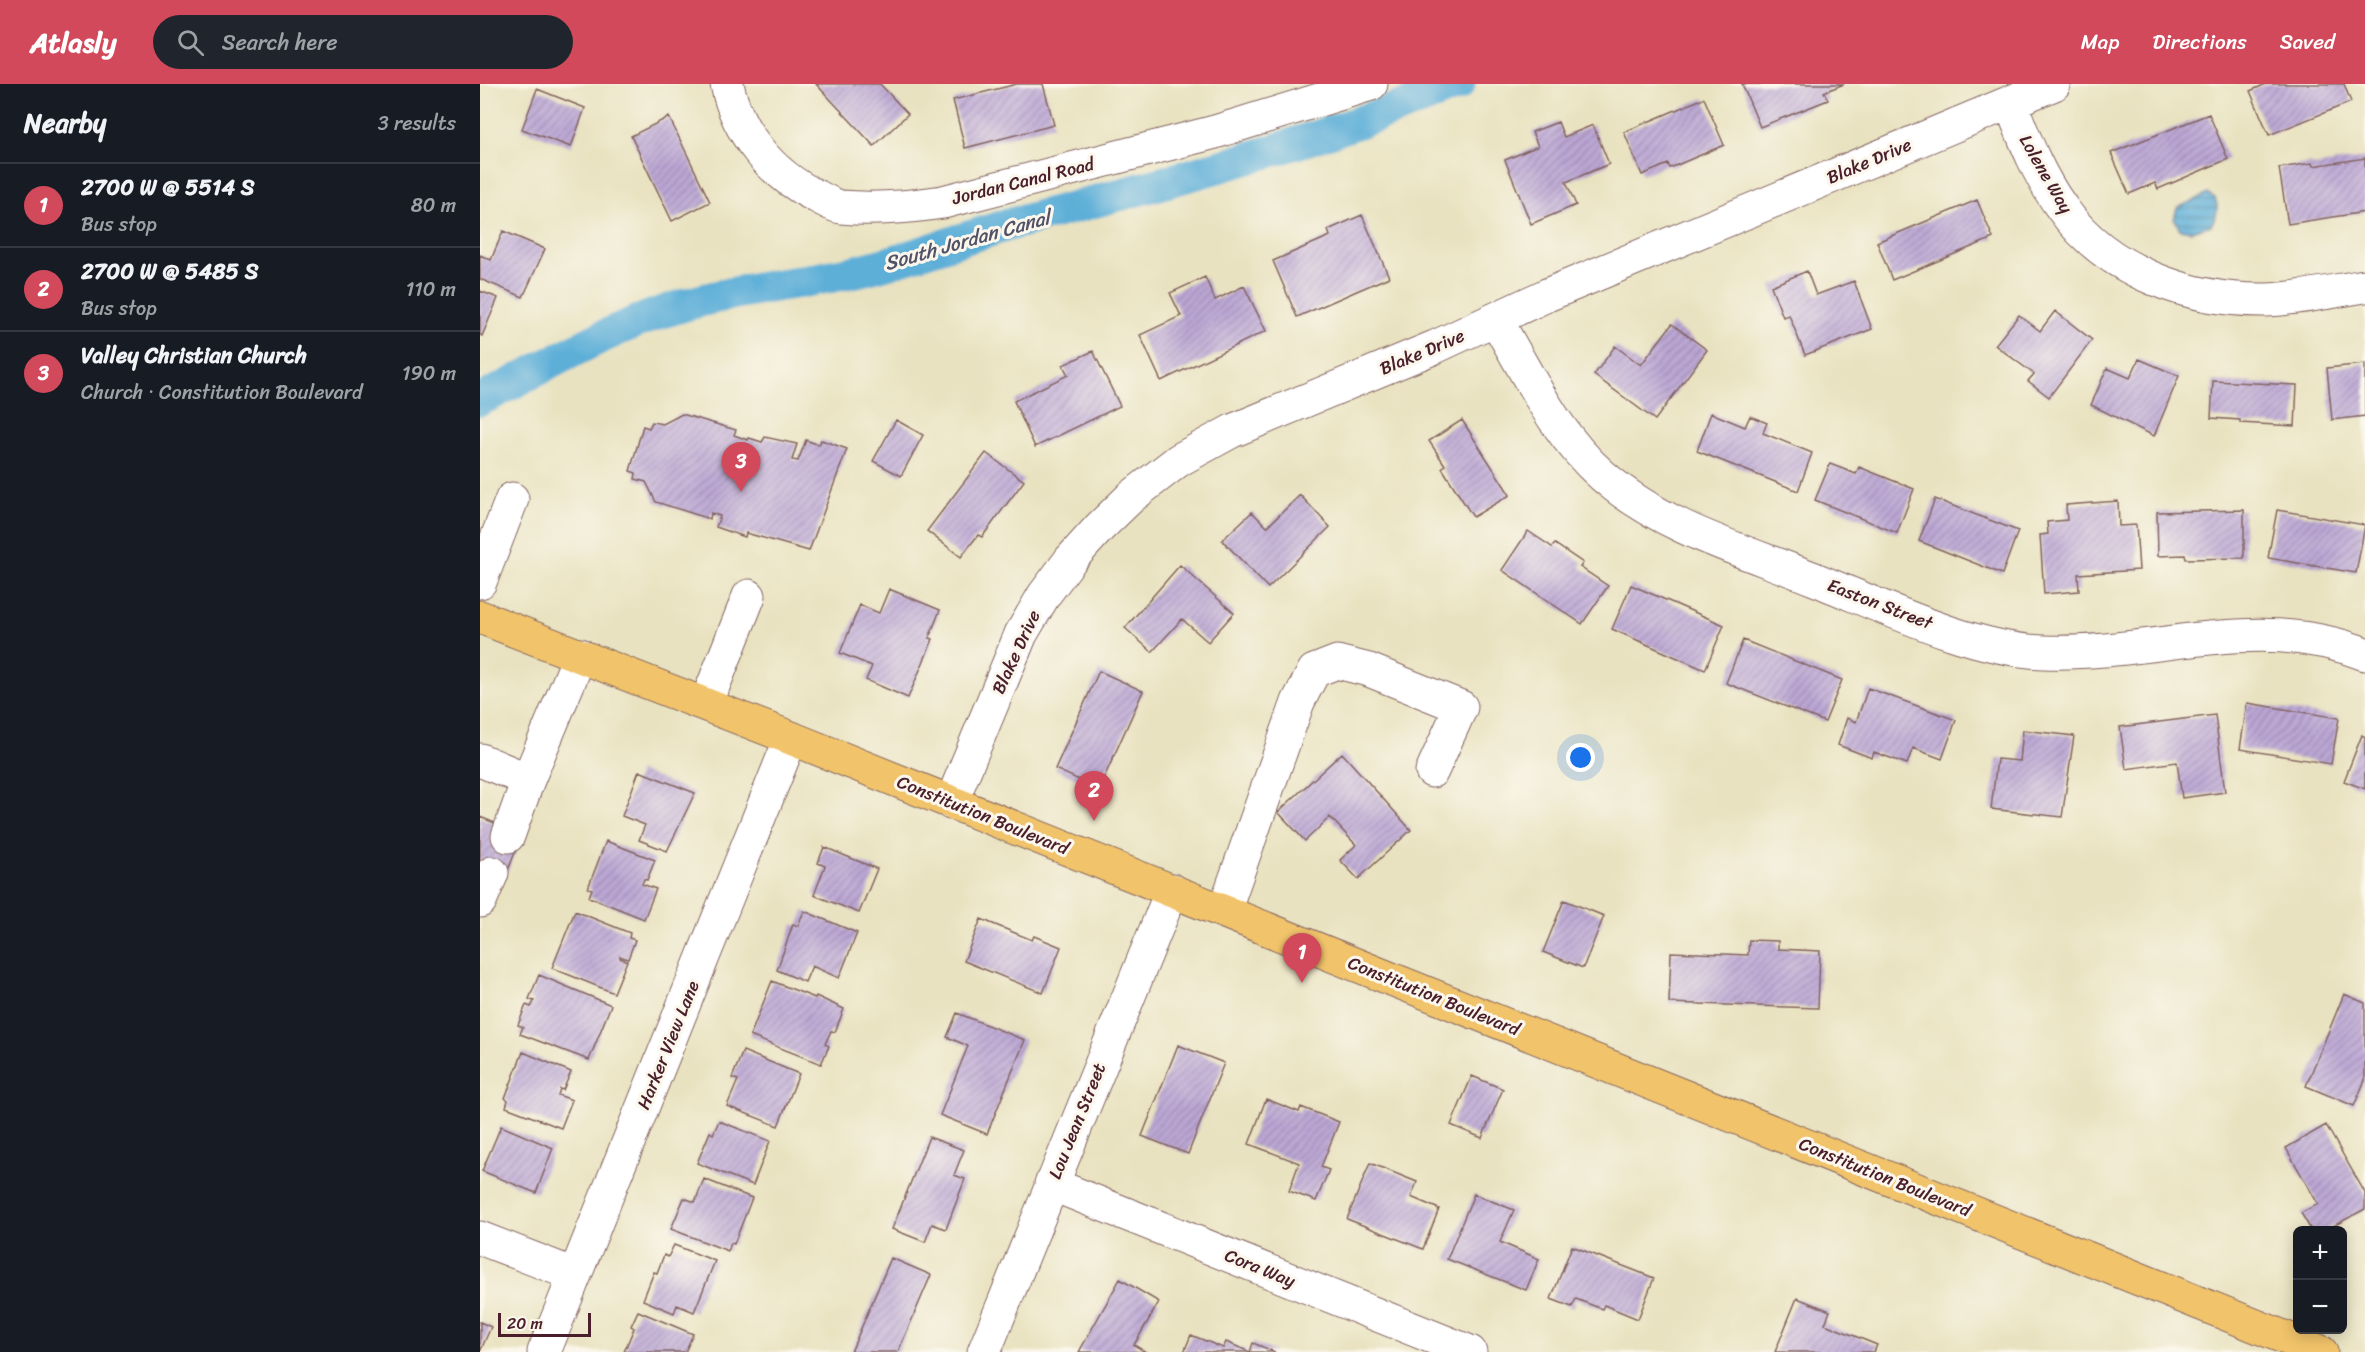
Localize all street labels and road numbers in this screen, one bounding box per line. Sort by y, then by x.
street label: Lolene Way [2010,128,2082,220]
street label: Blake Drive [1821,129,1917,193]
street label: Jordan Canal Road [948,148,1099,214]
street label: Blake Drive [1374,320,1470,384]
street label: Easton Street [1823,569,1938,639]
street label: Blake Drive [983,605,1049,699]
street label: Constitution Boulevard [892,766,1075,865]
street label: Constitution Boulevard [1343,947,1526,1046]
street label: Harker View Lane [628,975,709,1114]
street label: Lou Jean Street [1039,1058,1115,1184]
street label: Constitution Boulevard [1794,1128,1977,1227]
street label: Cora Way [1220,1239,1301,1297]

